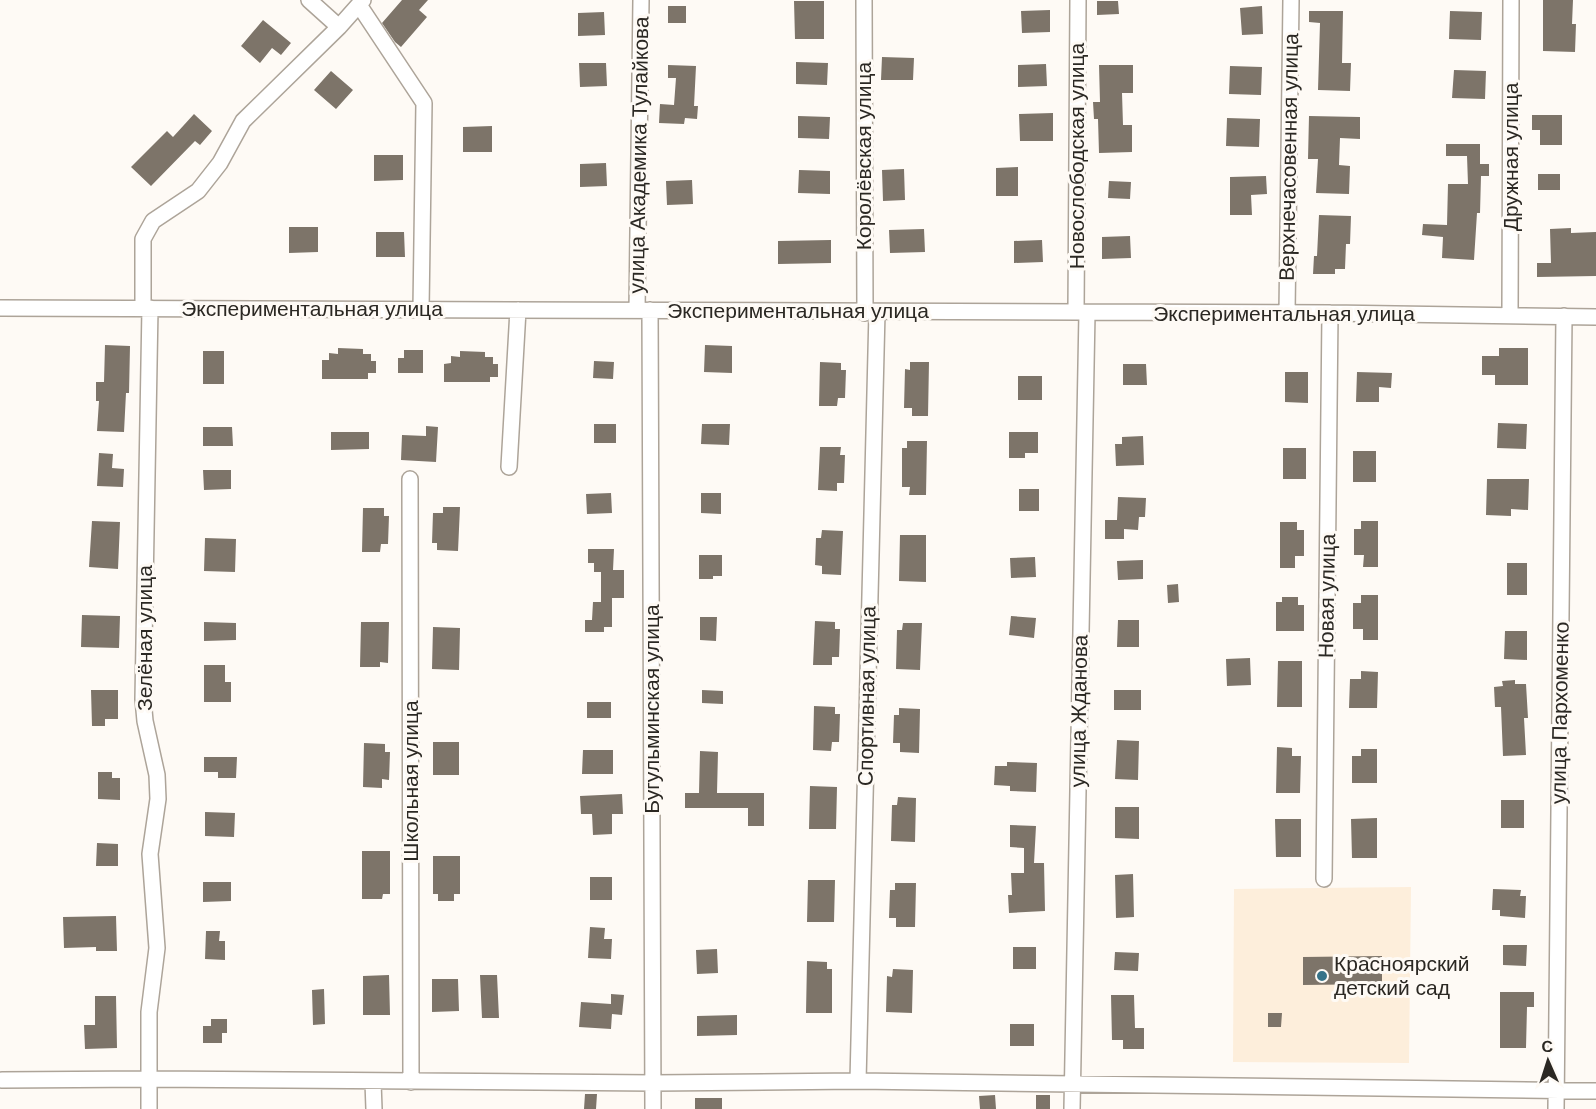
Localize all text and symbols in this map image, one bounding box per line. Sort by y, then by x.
street label: улица Академика Тулайкова [625,16,652,294]
street label: Верхнечасовенная улица [1275,33,1302,281]
street label: Новослободская улица [1065,42,1088,269]
street label: Королёвская улица [852,61,875,250]
street label: Дружная улица [1499,82,1522,231]
street label: Экспериментальная улица [181,297,443,320]
street label: Экспериментальная улица [667,299,929,322]
street label: Экспериментальная улица [1153,302,1415,325]
street label: Новая улица [1314,533,1339,658]
street label: Зелёная улица [133,565,156,711]
street label: Бугульминская улица [640,604,663,814]
street label: Спортивная улица [853,605,880,786]
street label: улица Пархоменко [1546,622,1573,804]
street label: улица Жданова [1066,634,1091,788]
street label: Школьная улица [399,700,422,862]
place label: Красноярский детский сад [1334,952,1470,999]
marker: Красноярский детский сад [1315,969,1329,983]
north arrow [1518,1031,1578,1091]
text: С [1541,1038,1554,1055]

